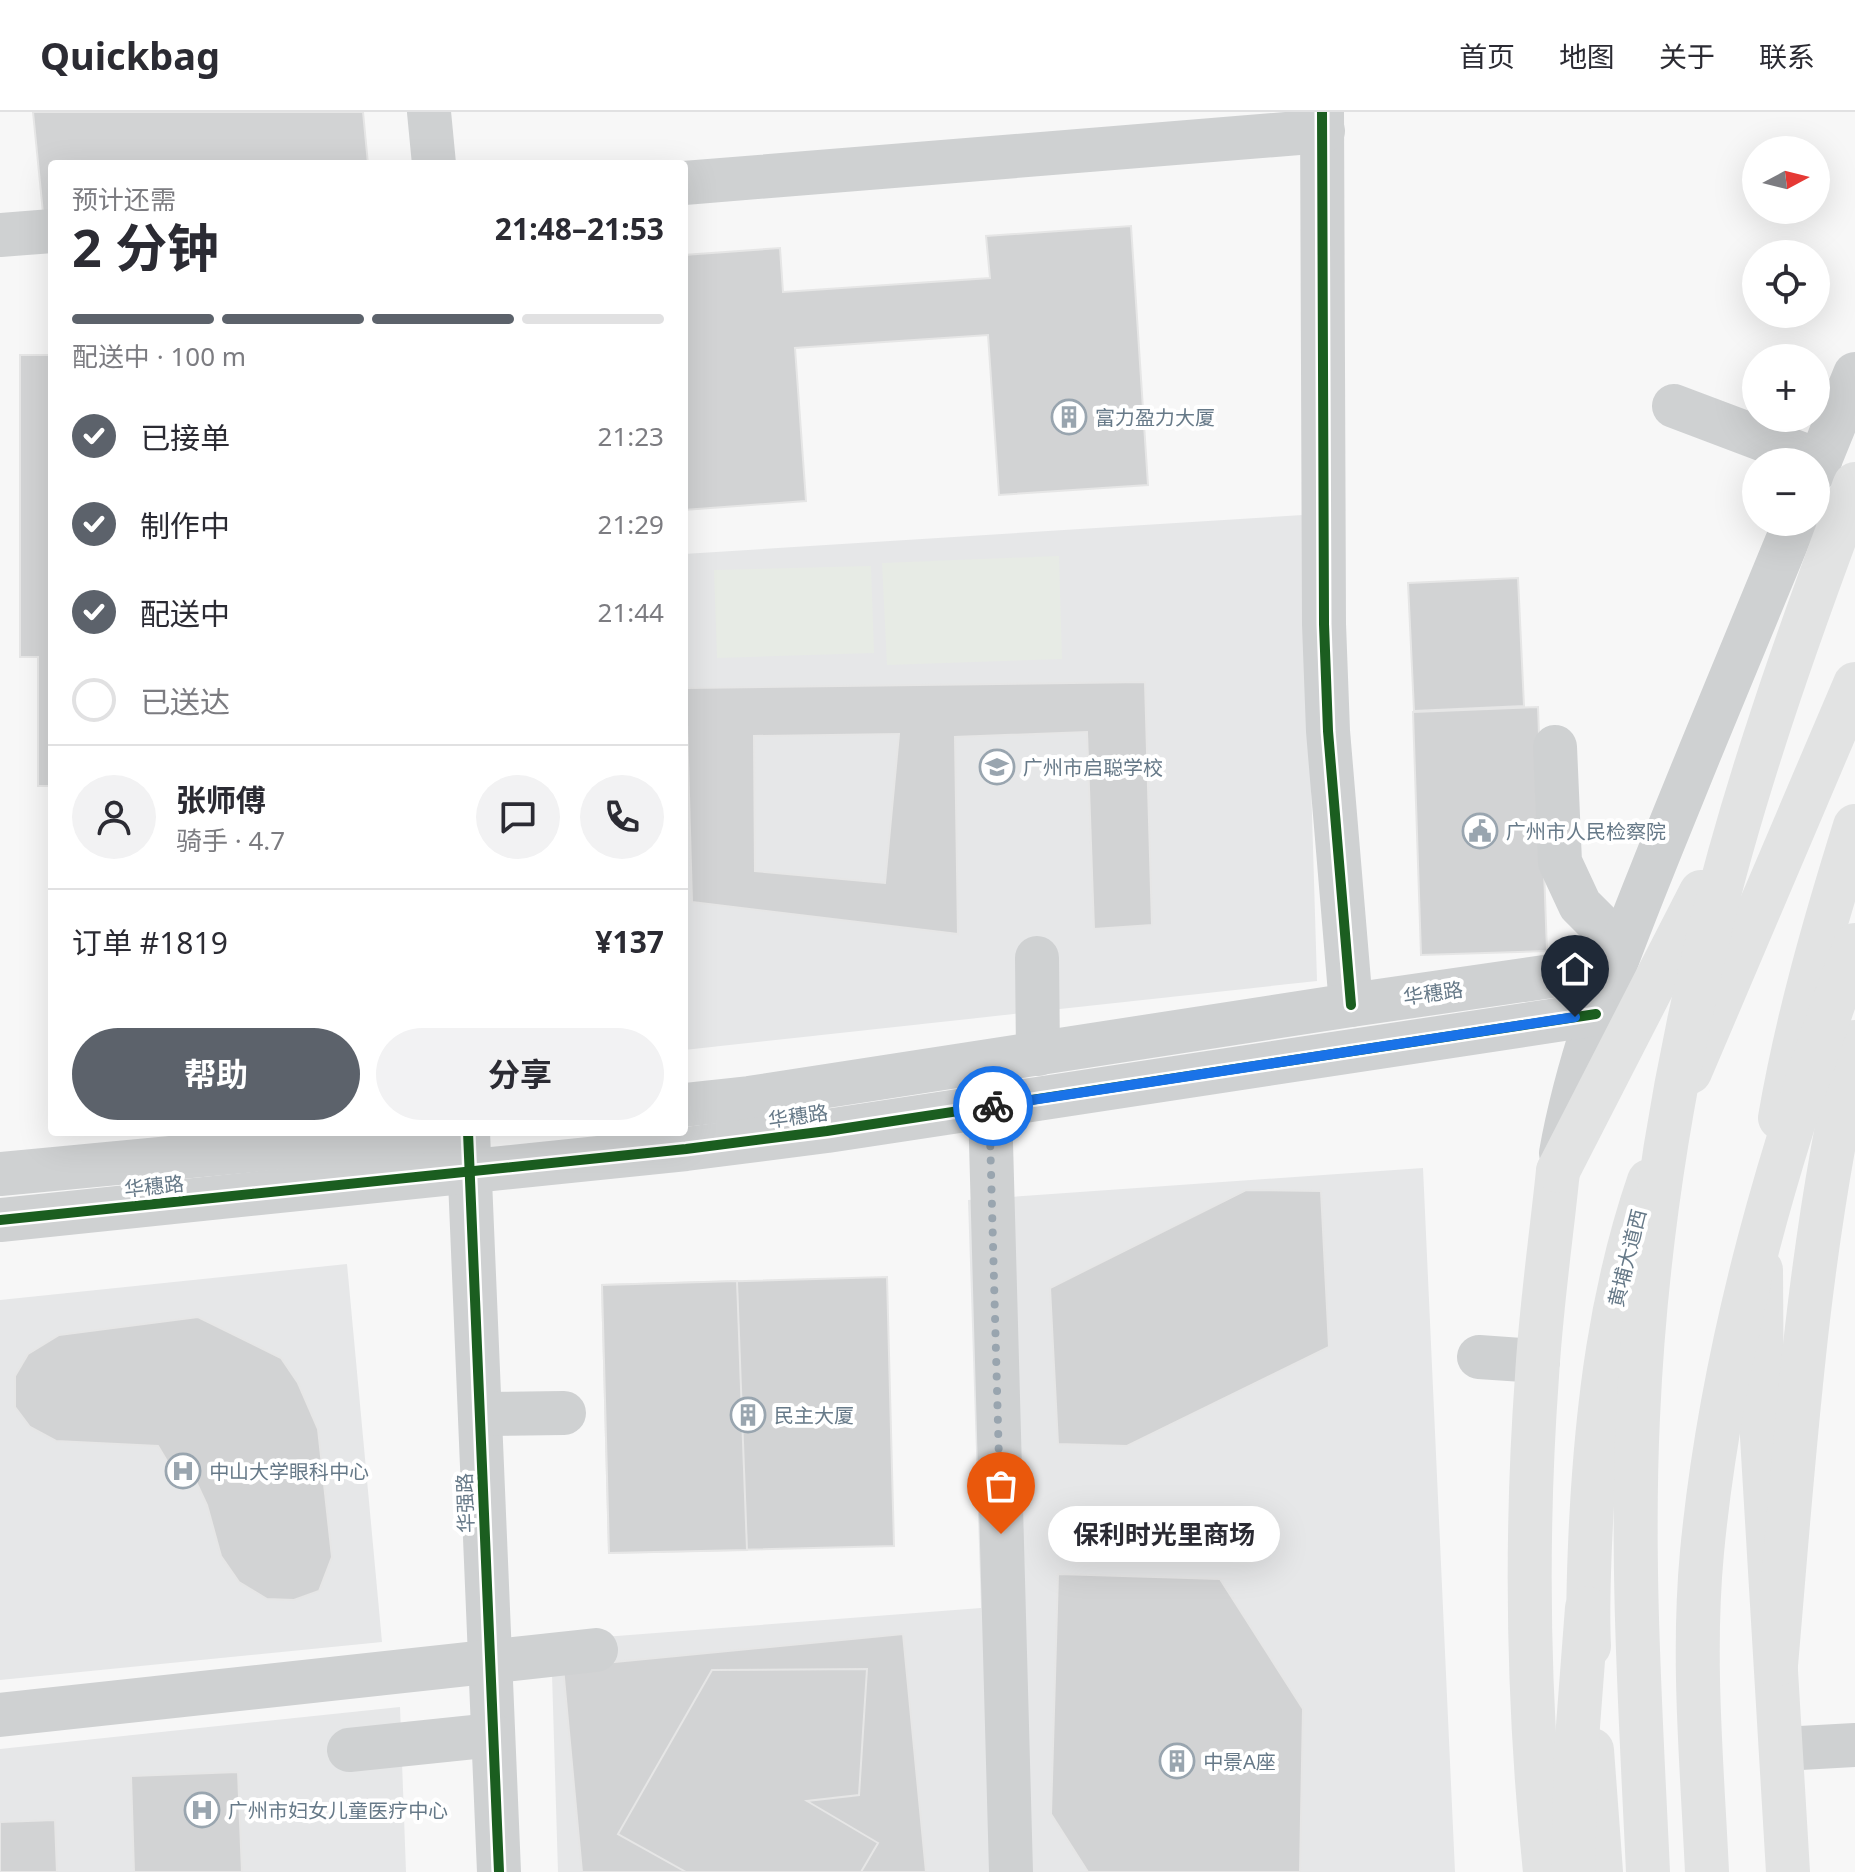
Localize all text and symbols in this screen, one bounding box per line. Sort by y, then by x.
text: Quickbag [40,29,220,81]
text: 首页 [1459,37,1515,75]
text: 地图 [1559,37,1615,75]
text: 关于 [1659,37,1715,75]
text: 联系 [1759,37,1815,75]
north arrow [1742,136,1830,224]
map controls [1742,136,1830,536]
text: 预计还需 [72,181,176,217]
text: 21:48–21:53 [495,208,664,249]
text: 2 分钟 [72,211,219,282]
button: locate [1742,240,1830,328]
text: 配送中 · 100 m [72,338,246,374]
button: + [1742,344,1830,432]
building icon: 富力盈力大厦 [1050,398,1088,436]
place label: 富力盈力大厦 [1095,404,1215,431]
icon: check [72,414,116,458]
text: 已接单 [140,417,230,458]
text: 21:23 [598,418,664,454]
button: − [1742,448,1830,536]
icon: check [72,502,116,546]
text: 制作中 [140,505,230,546]
text: 21:29 [598,506,664,542]
icon: check [72,590,116,634]
text: 配送中 [140,593,230,634]
text: 21:44 [598,594,664,630]
text: 已送达 [140,681,230,722]
school or university icon: 广州市启聪学校 [978,748,1016,786]
place label: 广州市启聪学校 [1023,754,1163,781]
button: person [72,775,156,859]
button: chat [476,775,560,859]
button: phone [580,775,664,859]
text: 张师傅 [176,779,266,820]
public building icon: 广州市人民检察院 [1461,812,1499,850]
place label: 广州市人民检察院 [1506,818,1666,845]
text: 骑手 · 4.7 [176,822,285,858]
text: ¥137 [595,921,664,962]
text: 订单 #1819 [72,922,228,963]
pin [1541,935,1609,1017]
icon: home [1553,947,1597,991]
street label: 华穗路 [1401,975,1465,1011]
button: 帮助 [72,1028,360,1120]
button: 分享 [376,1028,664,1120]
courier [953,1066,1033,1146]
icon: bike [971,1084,1015,1128]
street label: 华穗路 [766,1098,830,1134]
street label: 华穗路 [123,1169,185,1203]
street label: 黄埔大道西 [1602,1206,1652,1310]
building icon: 民主大厦 [729,1396,767,1434]
place label: 民主大厦 [774,1402,854,1429]
hospital icon: 中山大学眼科中心 [164,1452,202,1490]
pin [967,1452,1035,1534]
place label: 中山大学眼科中心 [209,1458,369,1485]
icon: bag [979,1464,1023,1508]
street label: 华强路 [450,1473,480,1533]
callout: 保利时光里商场 [1049,1506,1281,1562]
text: 保利时光里商场 [1073,1516,1255,1552]
building icon: 中景A座 [1158,1742,1196,1780]
place label: 中景A座 [1203,1748,1276,1775]
hospital icon: 广州市妇女儿童医疗中心 [183,1791,221,1829]
place label: 广州市妇女儿童医疗中心 [228,1797,448,1824]

